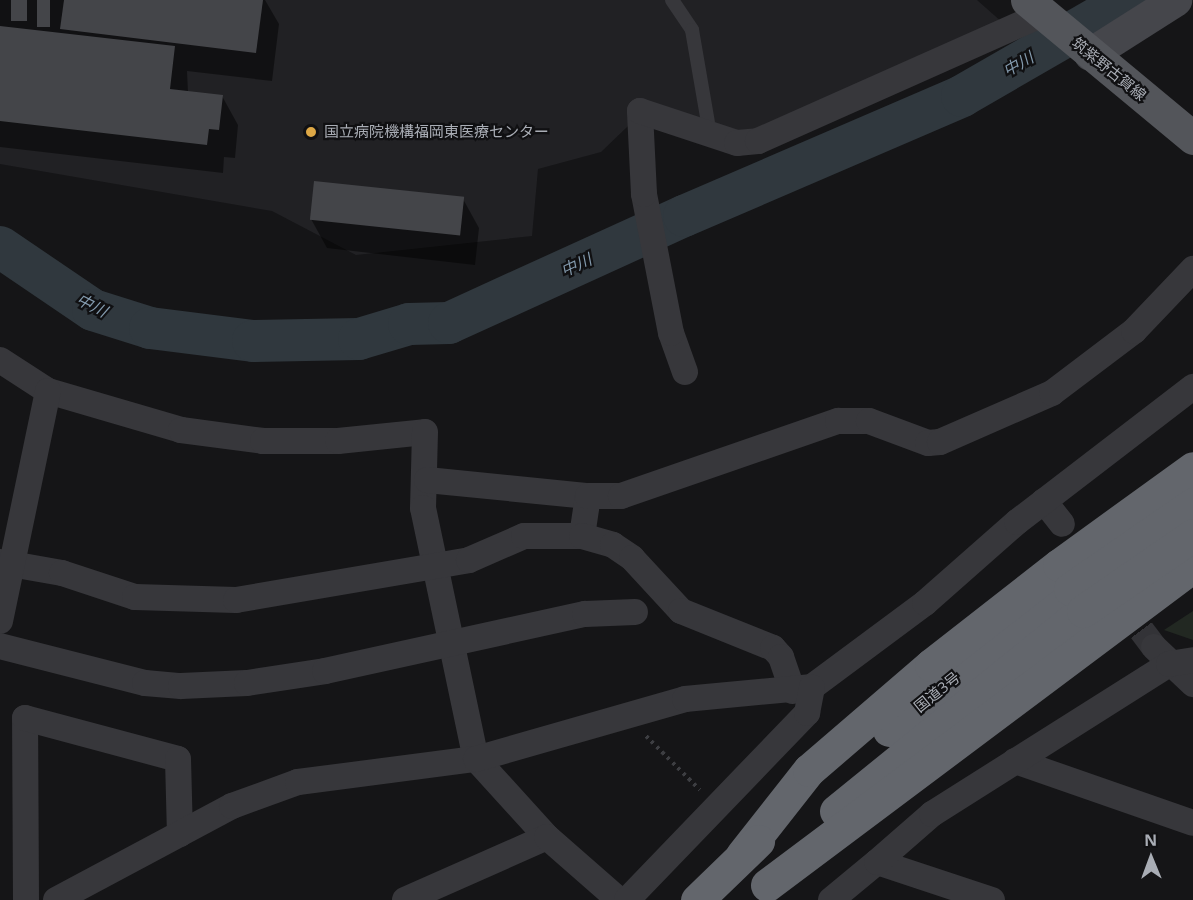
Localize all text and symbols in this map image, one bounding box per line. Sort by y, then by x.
street label: 筑紫野古賀線 [1068,34,1150,104]
water label: 中川 [999,48,1037,80]
marker: 国立病院機構福岡東医療センター [302,123,320,141]
place label: 国立病院機構福岡東医療センター [324,123,549,141]
water label: 中川 [557,250,595,280]
water label: 中川 [73,289,111,321]
street label: 国道3号 [911,668,963,716]
north arrow [1121,828,1181,888]
text: N [1144,829,1157,851]

